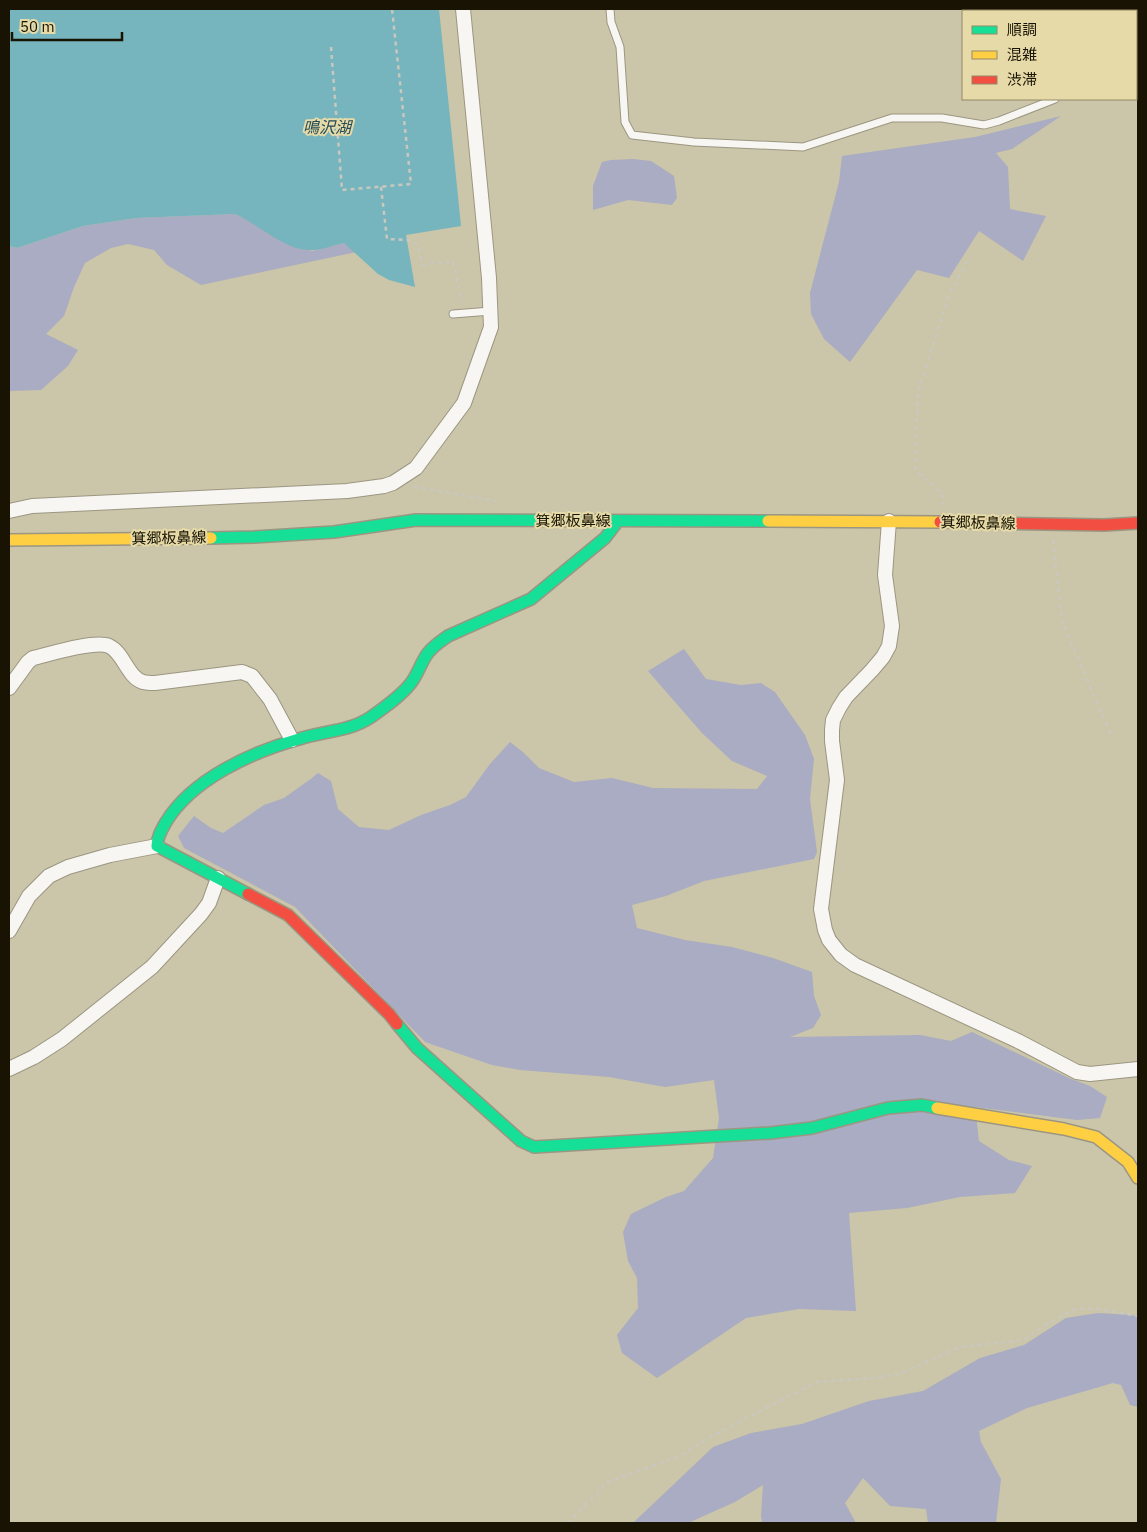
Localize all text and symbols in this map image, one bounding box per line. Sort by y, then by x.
scale bar [12,10,122,42]
legend [962,10,1137,100]
text: 50 m [20,17,55,36]
text: 順調 [1007,20,1037,39]
text: 混雑 [1007,45,1037,64]
text: 渋滞 [1007,70,1037,89]
water label: 鳴沢湖 [303,117,354,137]
street label: 箕郷板鼻線 [535,511,611,530]
street label: 箕郷板鼻線 [940,512,1016,533]
street label: 箕郷板鼻線 [131,527,207,548]

